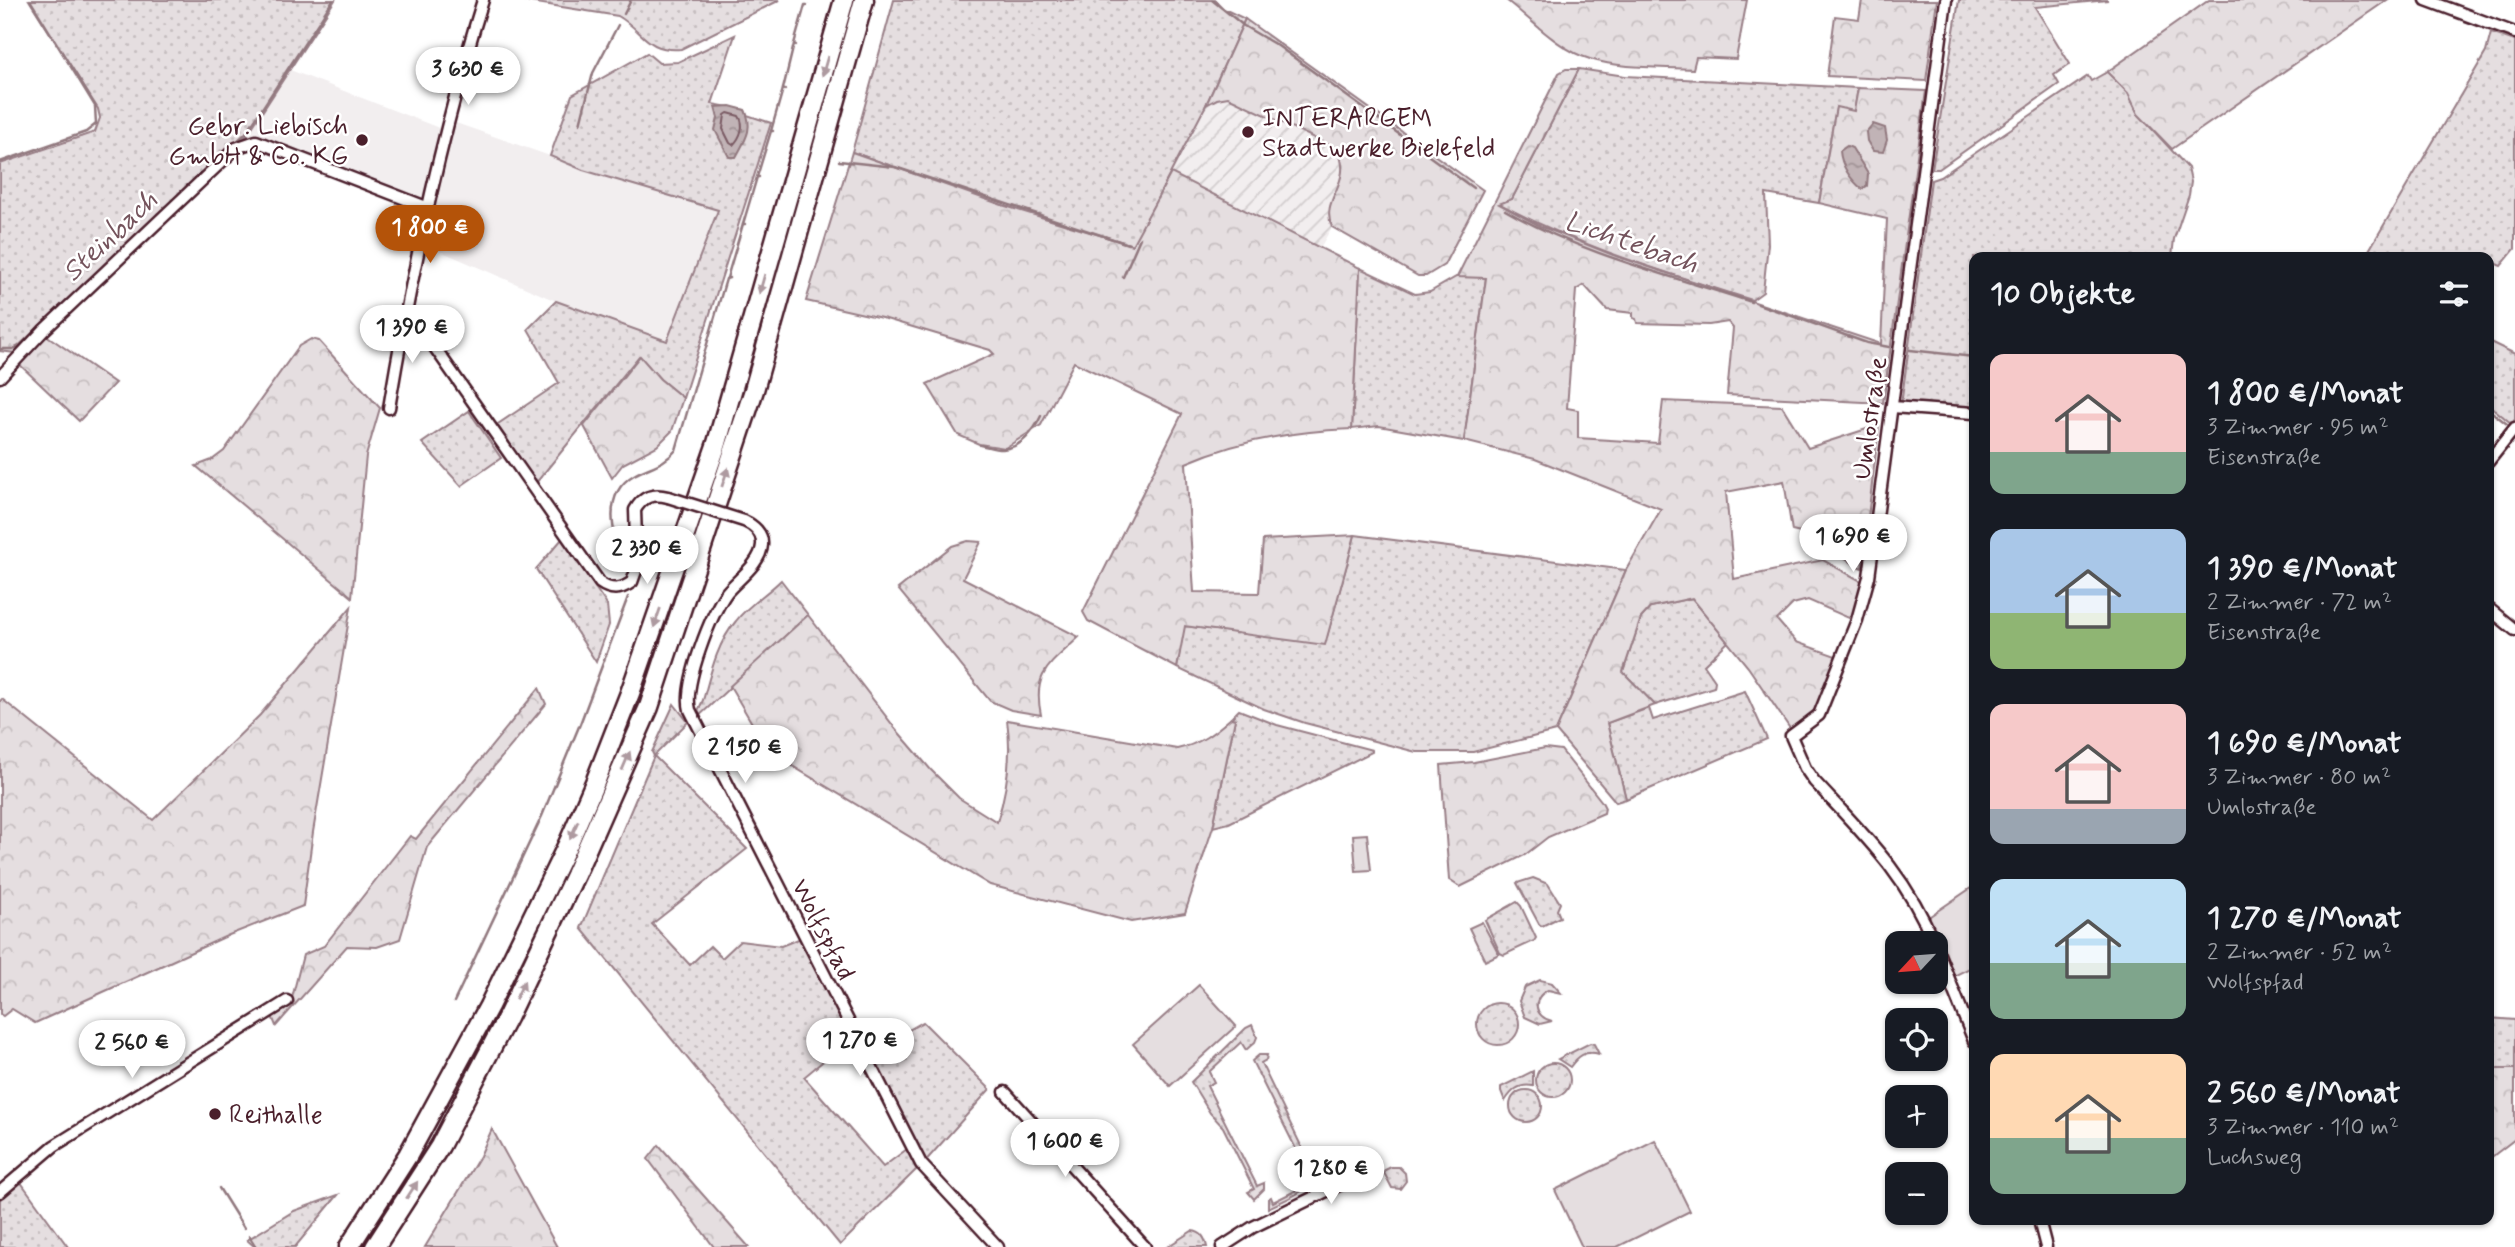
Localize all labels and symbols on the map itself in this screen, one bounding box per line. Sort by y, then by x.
pin: 3 630 € [403,48,533,107]
one-way arrow [820,55,830,76]
place label: INTERARGEM Stadtwerke Bielefeld [1262,102,1495,166]
place label: Gebr. Liebisch GmbH & Co. KG [169,110,348,174]
marker: INTERARGEM Stadtwerke Bielefeld [1240,124,1256,140]
marker: Gebr. Liebisch GmbH & Co. KG [354,132,370,148]
water label: Steinbach [55,183,166,291]
water label: Lichtebach [1560,203,1703,283]
pin: 1 800 € [365,205,495,265]
one-way arrow [757,274,767,295]
pin: 1 390 € [347,306,477,365]
street label: Umlostraße [1846,354,1896,482]
one-way arrow [720,467,731,488]
pin: 1 690 € [1788,514,1918,574]
pin: 2 330 € [582,526,712,586]
one-way arrow [651,607,662,628]
pin: 2 150 € [680,726,810,785]
one-way arrow [620,751,632,771]
one-way arrow [568,819,579,840]
street label: Wolfspfad [782,874,862,986]
north arrow [1885,931,1948,994]
one-way arrow [514,980,526,1000]
pin: 1 270 € [795,1018,925,1078]
pin: 2 560 € [67,1020,197,1080]
place label: Reithalle [229,1099,323,1133]
marker: Reithalle [207,1106,223,1122]
pin: 1 600 € [1000,1120,1130,1179]
pin: 1 280 € [1266,1146,1396,1206]
one-way arrow [405,1180,418,1199]

